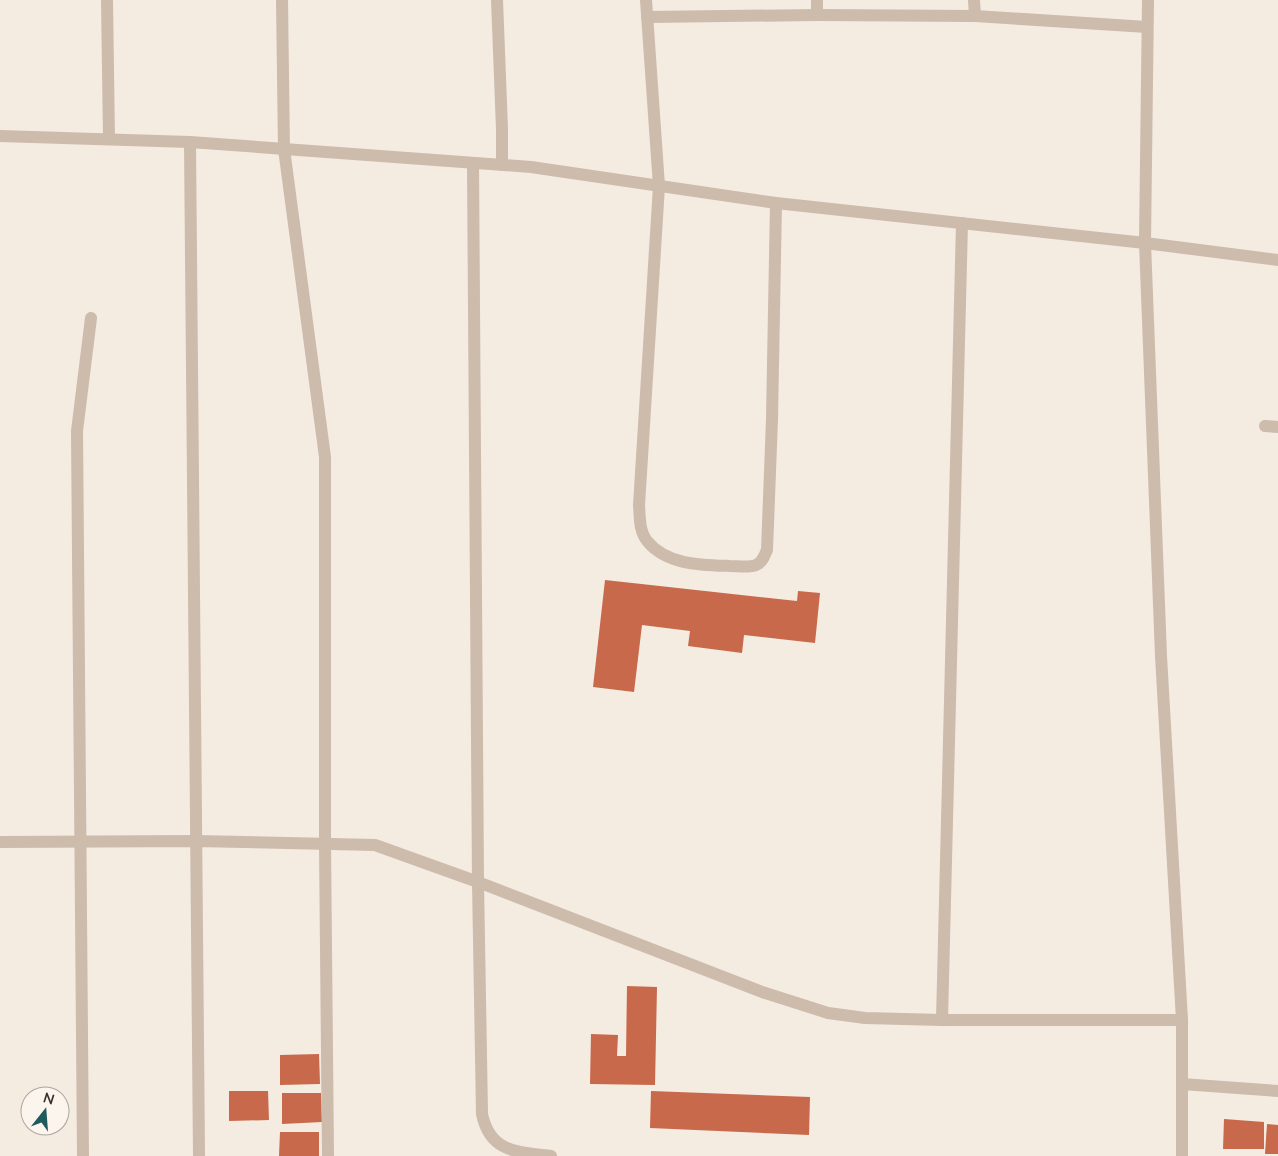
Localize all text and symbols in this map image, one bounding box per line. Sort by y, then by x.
north arrow [20,1086,70,1136]
text: N [41,1088,57,1108]

